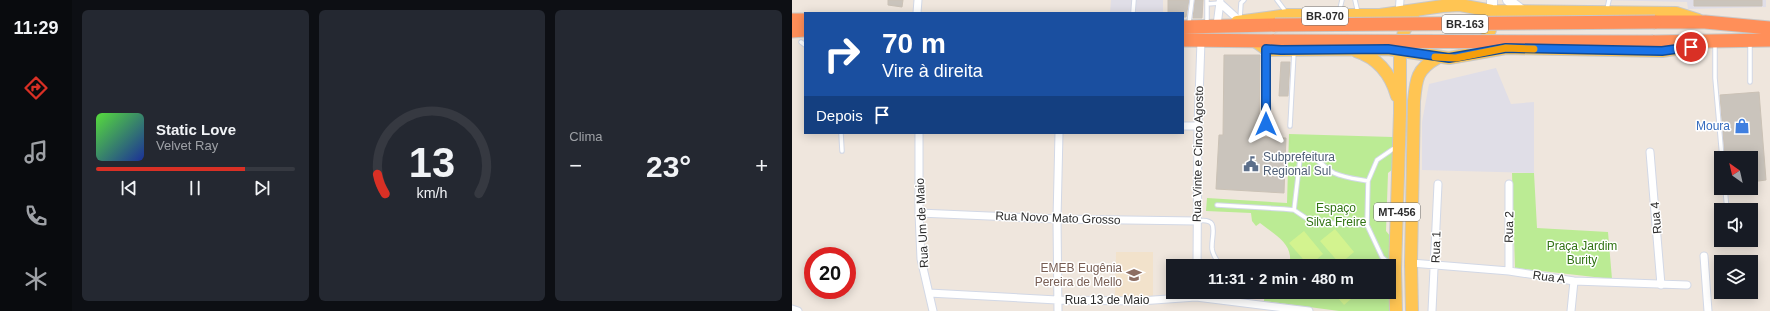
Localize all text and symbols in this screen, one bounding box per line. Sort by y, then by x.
road number: BR-070 [1302,7,1348,25]
road number: BR-163 [1442,15,1488,33]
text: 11:29 [13,18,59,38]
icon: right [816,28,868,80]
text: 70 m [882,28,946,59]
pin [1674,30,1708,64]
icon: arrive [1680,36,1702,58]
text: Vire à direita [882,61,983,81]
icon: directions [22,74,50,102]
street label: Rua Vinte e Cinco Agosto [1190,85,1206,222]
position arrow [1245,103,1287,145]
icon: arrive [871,104,893,126]
text: Depois [816,107,863,124]
shop icon: Moura [1733,117,1751,135]
place label: Moura [1696,119,1730,133]
text: Static Love [156,121,236,138]
text: Clima [569,129,603,144]
icon: music [22,138,50,166]
text: Velvet Ray [156,138,218,153]
text: 13 [409,138,455,185]
text: 23° [646,150,691,183]
place label: Subprefeitura Regional Sul [1263,150,1335,178]
north arrow [1714,151,1758,195]
map controls [1714,151,1758,299]
text: − [569,153,582,178]
text: + [755,153,768,178]
public building icon: Subprefeitura Regional Sul [1242,155,1260,173]
icon: previous [118,177,140,199]
icon: pause [184,177,206,199]
icon: next [251,177,273,199]
street label: Rua Um de Maio [913,177,931,268]
text: km/h [417,184,448,200]
park label: Espaço Silva Freire [1306,201,1367,229]
street label: Rua 4 [1648,201,1664,235]
icon: phone [22,202,50,230]
road number: MT-456 [1374,203,1420,221]
button: sound [1714,203,1758,247]
street label: Rua Novo Mato Grosso [995,209,1121,227]
street label: Rua 2 [1502,211,1516,243]
street label: Rua 1 [1428,230,1444,263]
park label: Praça Jardim Burity [1547,239,1617,267]
speed limit sign: 20 [804,247,856,299]
button: layers [1714,255,1758,299]
place label: EMEB Eugênia Pereira de Mello [1035,261,1122,289]
icon: climate [22,265,50,293]
school or university icon: EMEB Eugênia Pereira de Mello [1125,266,1143,284]
street label: Rua A [1532,268,1566,286]
text: 11:31 · 2 min · 480 m [1208,270,1354,287]
street label: Rua 13 de Maio [1065,293,1150,307]

